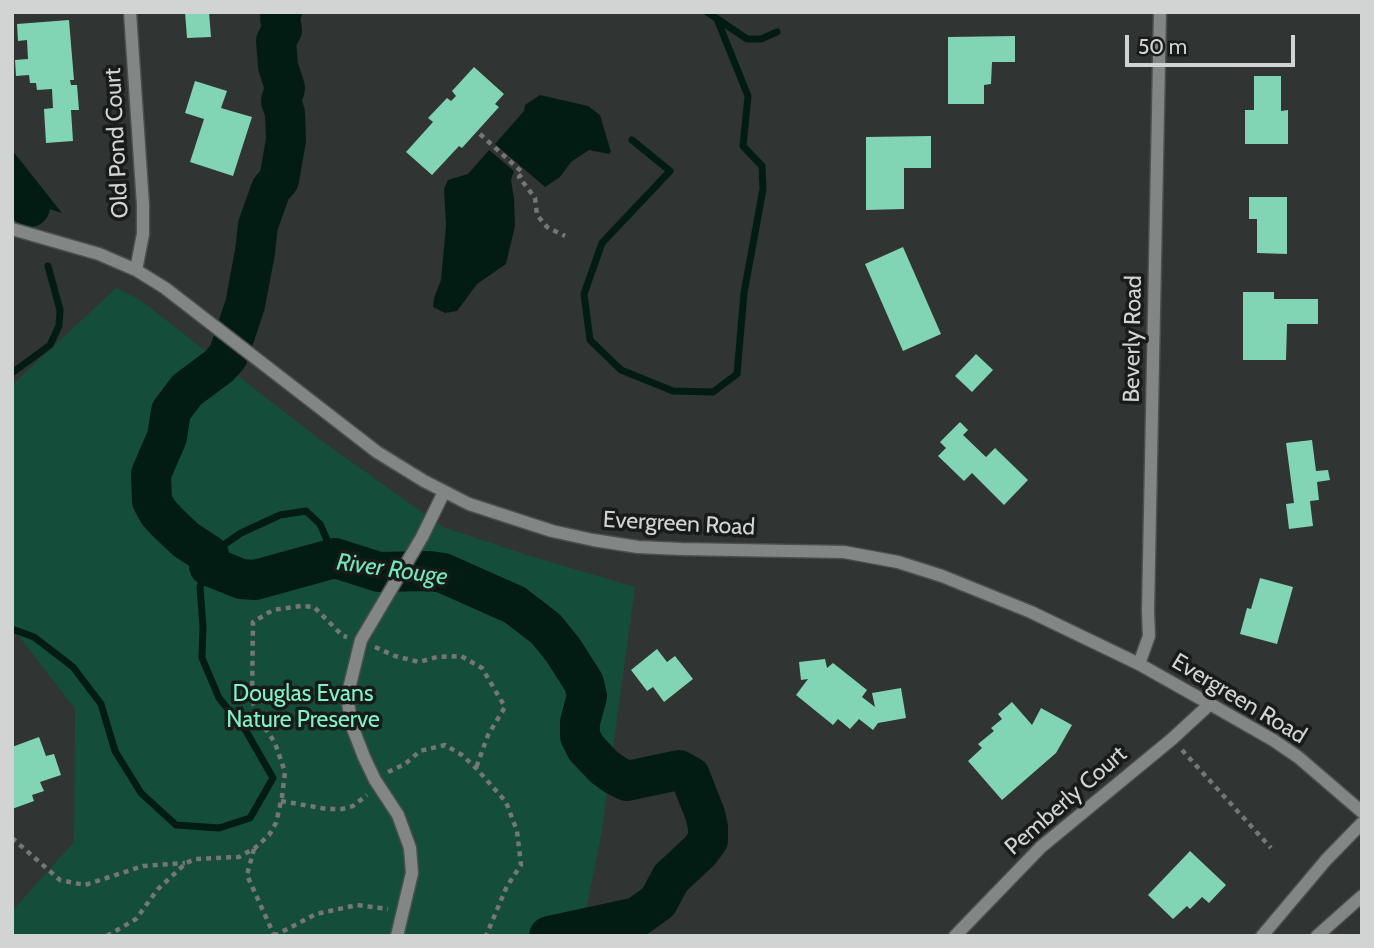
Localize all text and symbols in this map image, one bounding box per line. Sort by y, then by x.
scale bar [1129,21,1299,65]
text: 50 m [1138,34,1187,59]
street label: Old Pond Court [99,67,135,219]
street label: Beverly Road [1118,275,1148,403]
street label: Evergreen Road [602,506,756,542]
water label: River Rouge [335,548,449,592]
street label: Evergreen Road [1167,648,1311,750]
park label: Douglas Evans Nature Preserve [226,680,380,734]
street label: Pemberly Court [999,741,1133,861]

